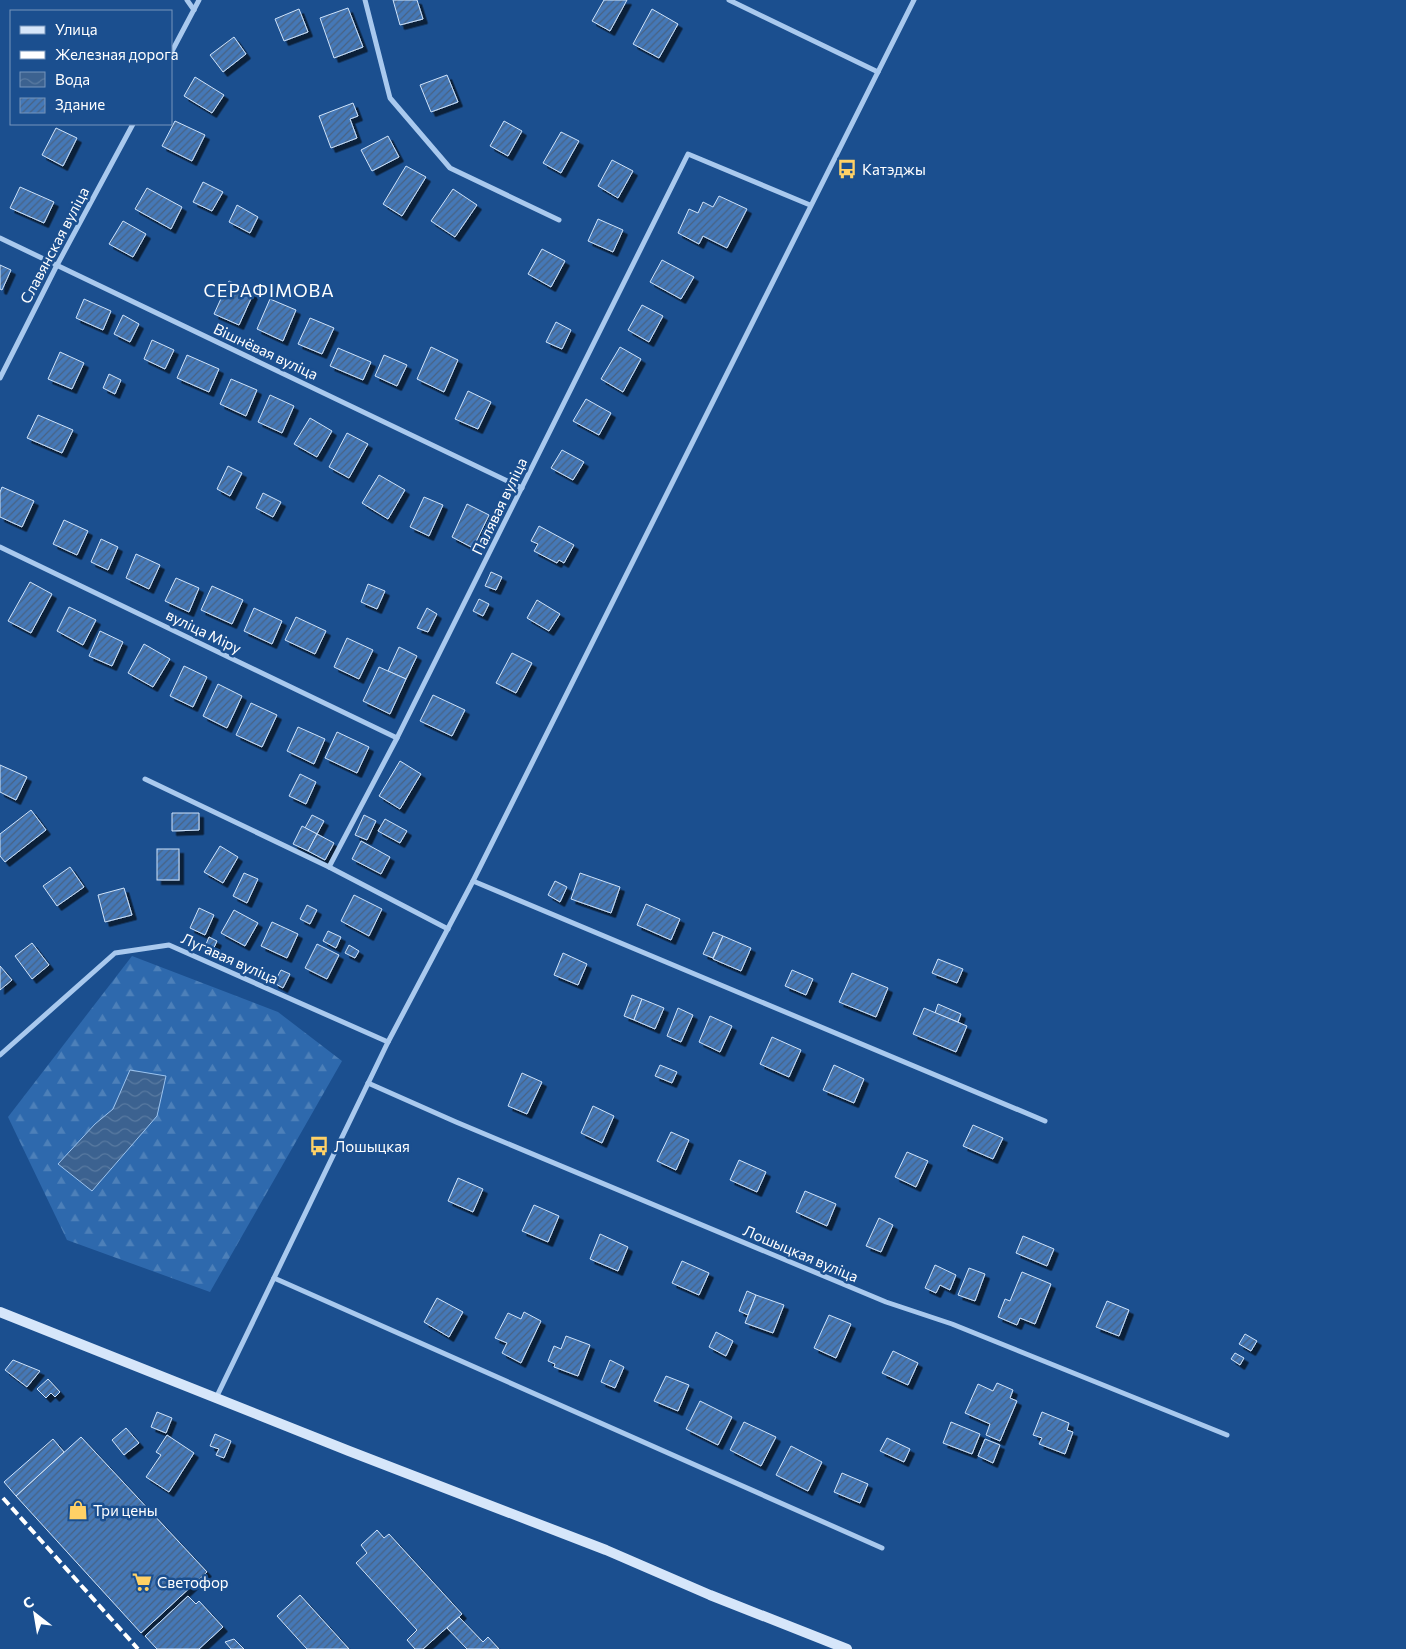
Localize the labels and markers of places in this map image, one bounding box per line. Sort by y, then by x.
bus stop icon: Катэджы [836,158,858,180]
place label: Катэджы [862,160,926,178]
bus stop icon: Лошыцкая [308,1135,330,1157]
place label: Лошыцкая [334,1137,410,1155]
shop icon: Три цены [67,1499,89,1521]
place label: Три цены [93,1501,158,1519]
supermarket icon: Светофор [131,1571,153,1593]
place label: Светофор [157,1573,229,1591]

